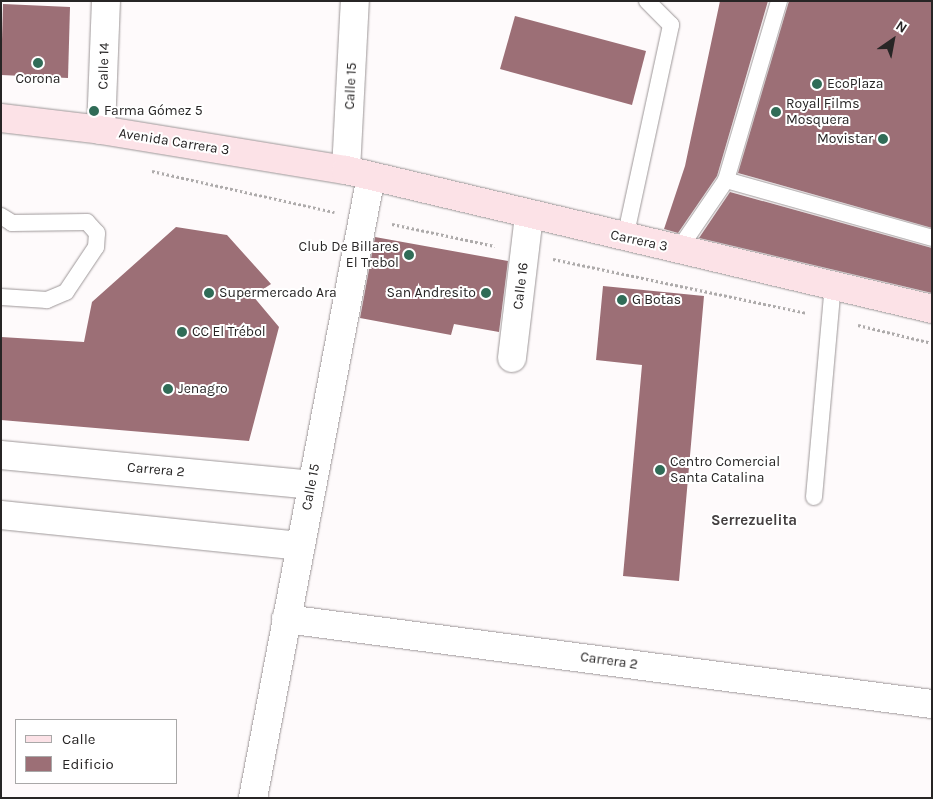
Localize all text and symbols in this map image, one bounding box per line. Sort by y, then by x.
north arrow [868,15,918,65]
text: N [893,17,910,37]
street label: Calle 14 [95,42,113,90]
marker: Corona [32,57,44,69]
street label: Calle 15 [341,62,361,110]
place label: Corona [15,71,61,87]
place label: EcoPlaza [827,76,883,92]
marker: EcoPlaza [811,78,823,90]
place label: Royal Films Mosquera [786,96,860,128]
place label: Farma Gómez 5 [104,103,203,119]
marker: Farma Gómez 5 [88,105,100,117]
marker: Royal Films Mosquera [770,106,782,118]
street label: Avenida Carrera 3 [117,125,231,159]
place label: Movistar [817,131,873,147]
marker: Movistar [877,133,889,145]
street label: Carrera 3 [609,227,669,255]
place label: Club De Billares El Trebol [299,239,399,272]
marker: Club De Billares El Trebol [403,249,415,261]
street label: Calle 16 [510,262,532,310]
place label: Supermercado Ara [219,285,337,301]
place label: San Andresito [387,285,476,301]
marker: Supermercado Ara [203,287,215,299]
marker: San Andresito [480,287,492,299]
place label: G Botas [632,292,681,308]
marker: G Botas [616,294,628,306]
place label: CC El Trébol [192,324,266,340]
marker: CC El Trébol [176,326,188,338]
place label: Jenagro [178,381,228,397]
marker: Jenagro [162,383,174,395]
place label: Centro Comercial Santa Catalina [670,454,780,487]
street label: Carrera 2 [126,459,186,481]
street label: Calle 15 [298,462,324,512]
marker: Centro Comercial Santa Catalina [654,464,666,476]
district label: Serrezuelita [711,512,797,530]
street label: Carrera 2 [579,649,639,673]
legend [15,719,178,784]
text: Calle [62,730,96,748]
text: Edificio [62,755,114,773]

